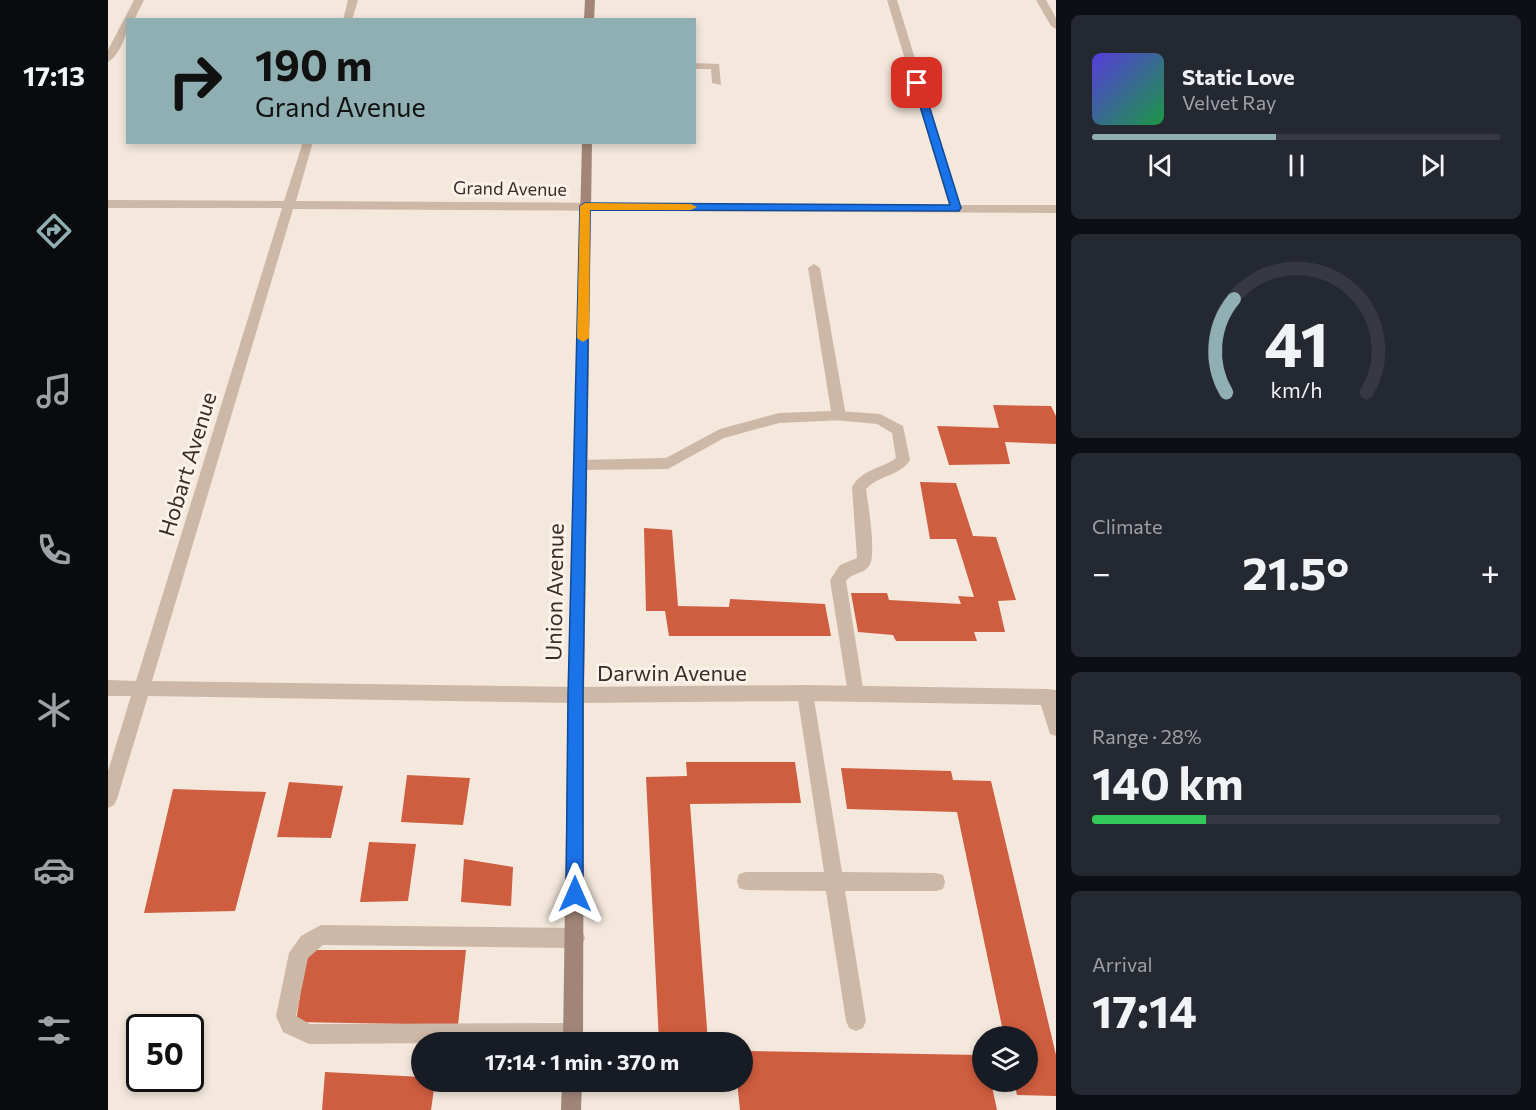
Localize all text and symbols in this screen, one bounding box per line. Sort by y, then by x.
text: 190 m [255,38,373,90]
icon: right [156,42,234,120]
pin [891,57,942,108]
text: 17:13 [23,59,85,92]
text: Static Love [1182,63,1295,90]
icon: arrive [900,66,933,99]
text: Grand Avenue [255,90,426,123]
text: Velvet Ray [1182,90,1276,114]
icon: previous [1144,149,1177,182]
icon: pause [1280,149,1313,182]
icon: next [1416,149,1449,182]
street label: Grand Avenue [453,176,567,200]
icon: directions [33,210,75,252]
text: 41 [1264,304,1328,380]
icon: music [33,370,75,412]
text: km/h [1270,376,1322,402]
street label: Hobart Avenue [152,389,222,539]
text: Climate [1092,514,1162,538]
street label: Union Avenue [539,523,569,661]
icon: phone [33,529,75,571]
text: 21.5° [1242,544,1349,599]
text: − [1092,551,1111,592]
text: + [1481,551,1500,592]
street label: Darwin Avenue [597,659,747,686]
icon: climate [33,689,75,731]
text: Range · 28% [1092,724,1202,748]
text: 140 km [1092,754,1244,809]
icon: car [33,849,75,891]
position arrow [543,862,607,926]
text: Arrival [1092,952,1153,976]
text: 17:14 [1092,982,1197,1037]
icon: filters [33,1009,75,1051]
speed limit sign: 50 [126,1014,204,1092]
map controls [972,1026,1038,1092]
button: layers [972,1026,1038,1092]
text: 17:14 · 1 min · 370 m [485,1048,679,1075]

